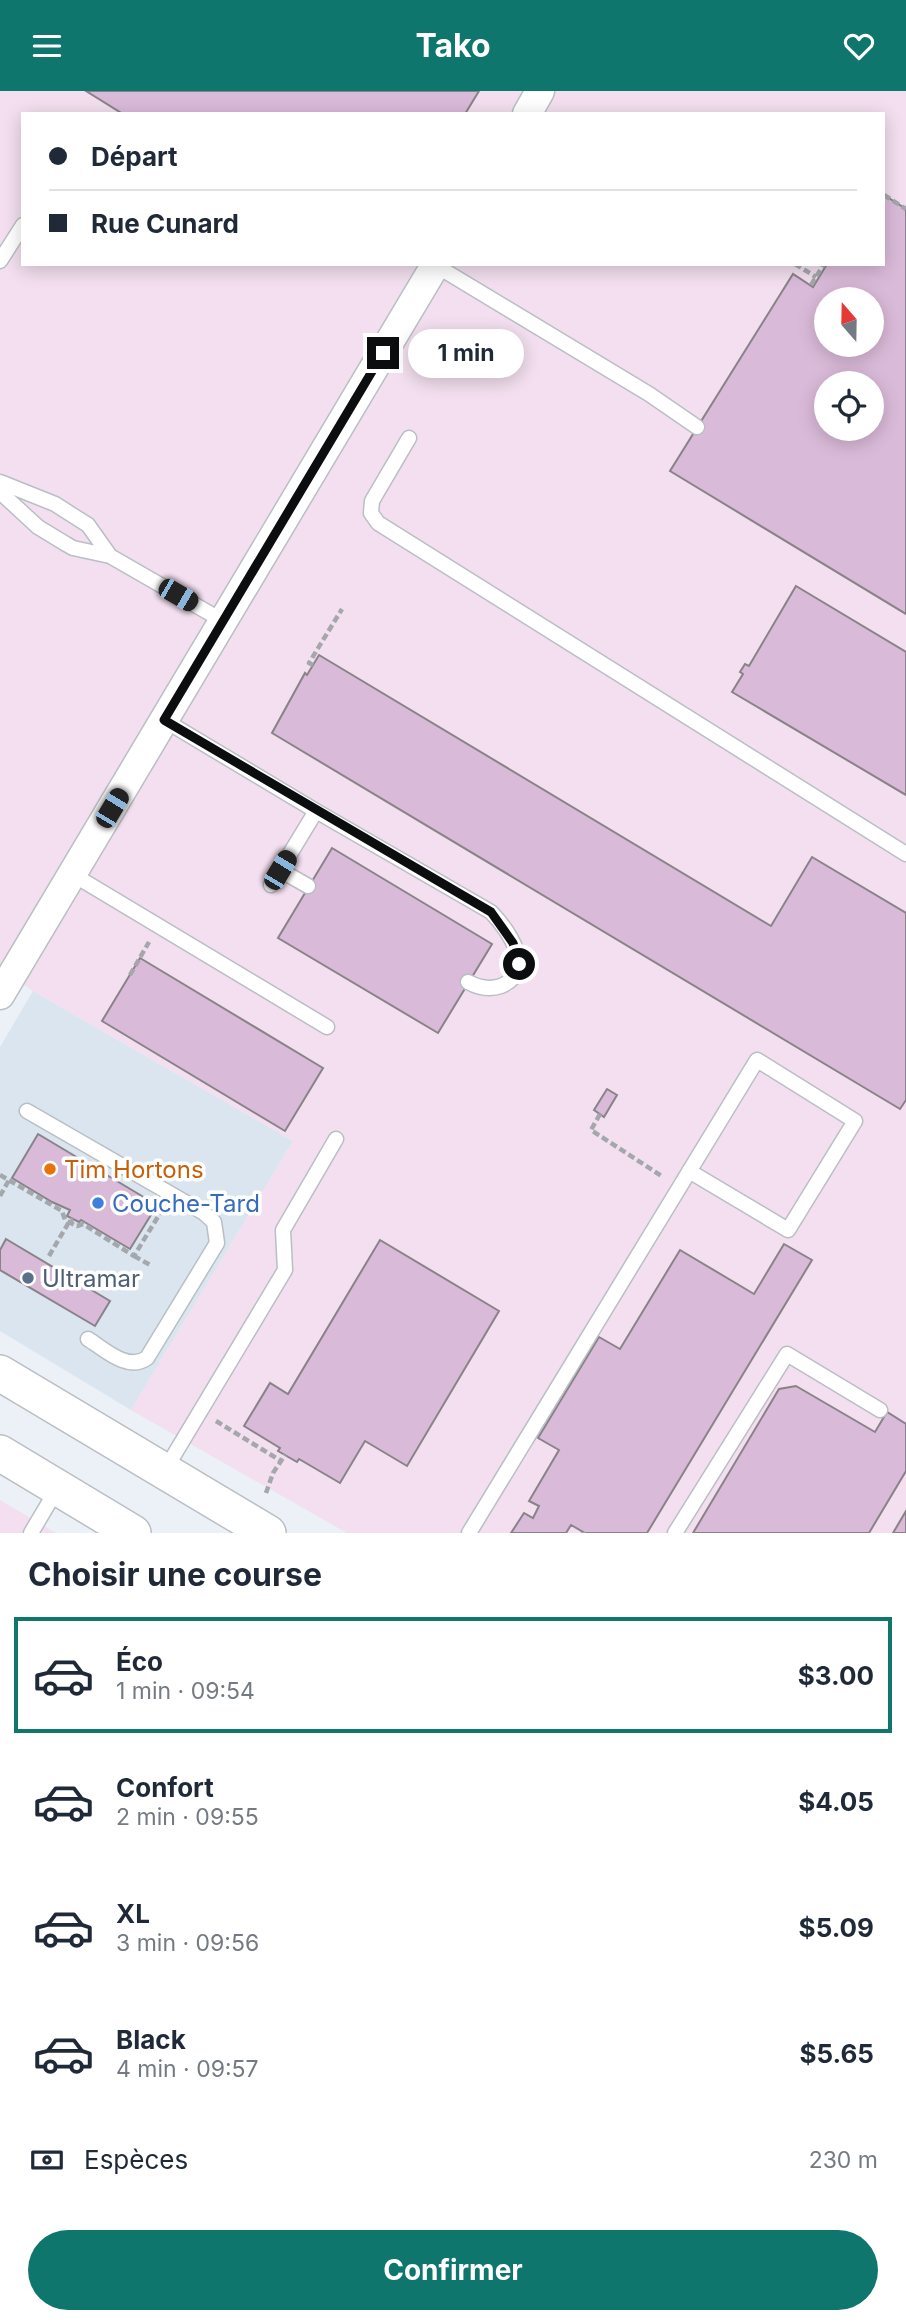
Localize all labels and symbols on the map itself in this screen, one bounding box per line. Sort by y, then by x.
north arrow [814,287,884,357]
callout: 1 min [408,329,523,377]
route end [367,337,399,369]
car [155,575,202,615]
car [93,785,132,831]
car [261,847,300,893]
route start [503,948,535,980]
place label: Tim Hortons [64,1155,204,1184]
marker: Tim Hortons [42,1161,58,1177]
place label: Couche-Tard [112,1189,260,1218]
marker: Couche-Tard [90,1195,106,1211]
place label: Ultramar [42,1264,140,1293]
marker: Ultramar [20,1270,36,1286]

